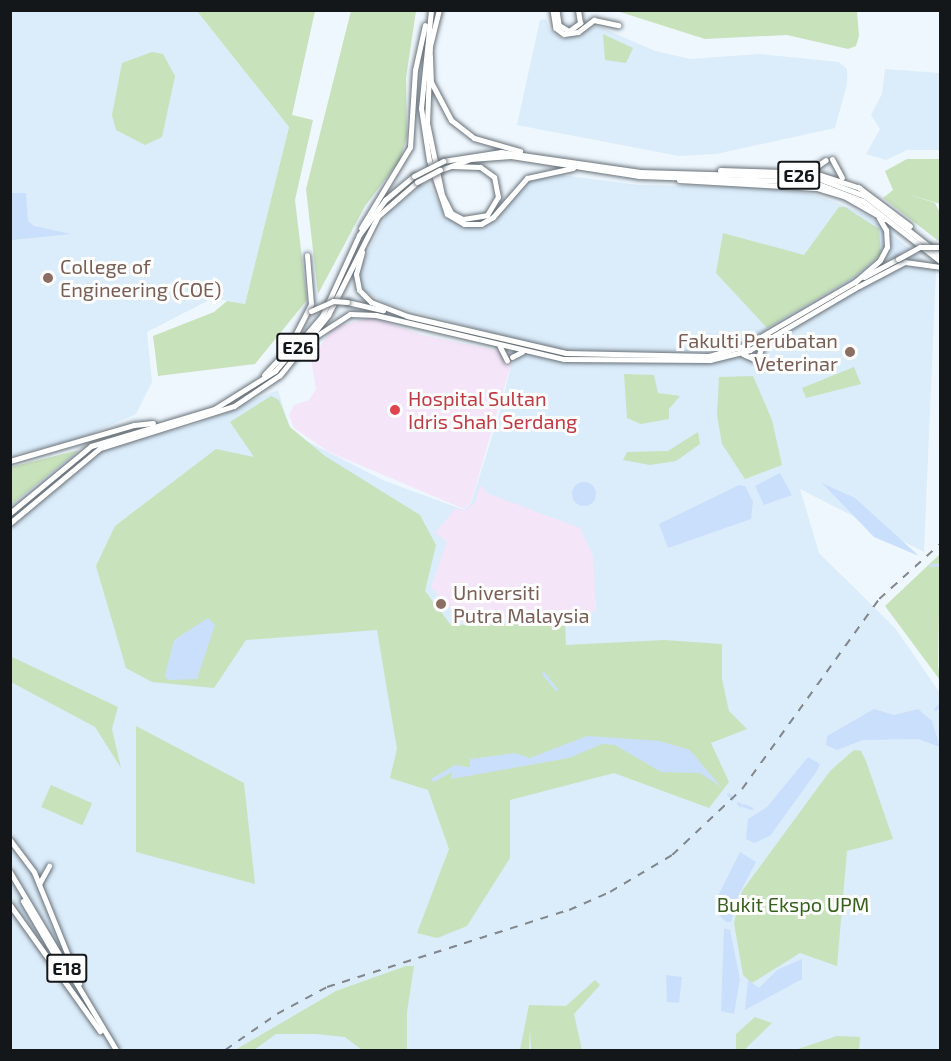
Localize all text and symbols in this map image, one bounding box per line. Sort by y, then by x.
road number: E26 [776,160,822,190]
place label: College of Engineering (COE) [60,254,221,301]
marker: College of Engineering (COE) [41,271,55,285]
place label: Fakulti Perubatan Veterinar [678,328,838,375]
road number: E26 [276,332,320,362]
marker: Fakulti Perubatan Veterinar [843,345,857,359]
place label: Hospital Sultan Idris Shah Serdang [408,386,577,433]
marker: Hospital Sultan Idris Shah Serdang [386,401,404,419]
place label: Universiti Putra Malaysia [453,580,589,627]
marker: Universiti Putra Malaysia [434,597,448,611]
park label: Bukit Ekspo UPM [717,892,869,916]
road number: E18 [46,953,88,983]

